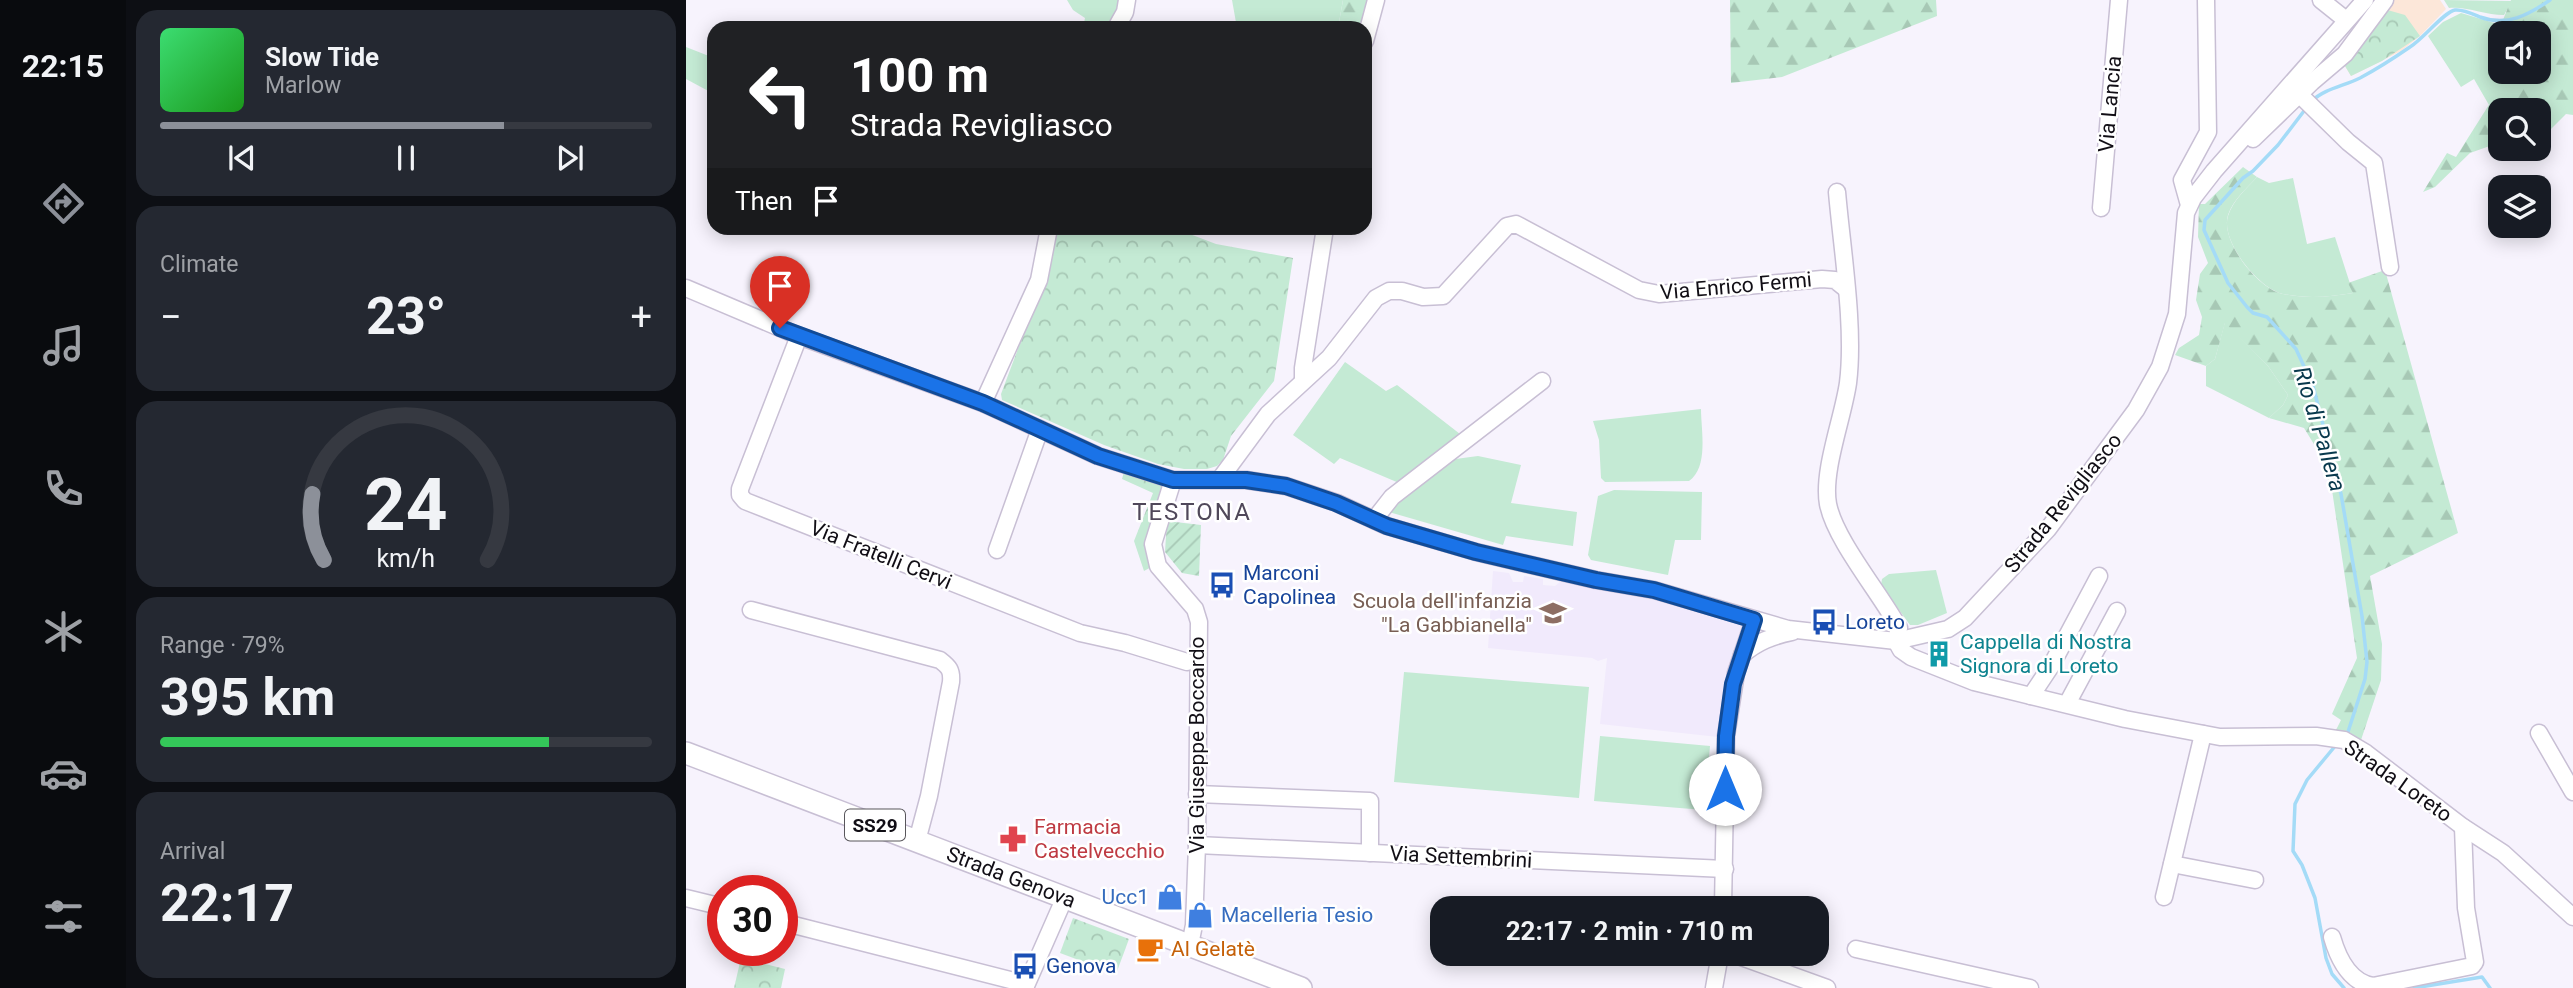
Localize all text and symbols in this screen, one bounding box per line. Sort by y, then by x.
map controls [2488,21,2551,238]
button: sound [2488,21,2551,84]
text: Slow Tide [265,42,379,72]
text: 22:15 [22,47,104,85]
text: 100 m [850,47,989,104]
icon: left [735,49,826,140]
street label: Via Lancia [2094,55,2126,153]
text: Marlow [265,72,341,99]
button: search [2488,98,2551,161]
text: Strada Revigliasco [850,106,1113,144]
icon: previous [223,139,261,177]
icon: pause [387,139,425,177]
icon: next [551,139,589,177]
button: layers [2488,175,2551,238]
icon: directions [39,179,88,228]
icon: arrive [807,182,845,220]
text: Then [735,186,793,216]
text: Climate [160,251,239,278]
pin [750,256,810,328]
icon: arrive [761,267,799,305]
street label: Via Enrico Fermi [1659,267,1813,305]
text: 23° [366,286,446,347]
text: − [160,295,182,339]
text: + [630,295,652,339]
icon: music [39,321,88,370]
water label: Rio di Pallera [2288,363,2351,495]
street label: Strada Revigliasco [1999,428,2127,578]
text: 24 [364,462,448,548]
icon: phone [39,464,88,513]
district label: TESTONA [1132,498,1252,526]
street label: Via Fratelli Cervi [807,516,955,594]
text: km/h [377,544,435,573]
place label: Marconi Capolinea [1243,561,1336,609]
bus stop icon: Marconi Capolinea [1207,570,1237,600]
place label: Scuola dell'infanzia "La Gabbianella" [1352,589,1532,637]
school or university icon: Scuola dell'infanzia "La Gabbianella" [1538,598,1568,628]
icon: climate [39,607,88,656]
bus stop icon: Loreto [1809,607,1839,637]
place label: Loreto [1845,610,1905,634]
place label: Cappella di Nostra Signora di Loreto [1960,630,2132,678]
text: Range · 79% [160,632,285,659]
street label: Via Giuseppe Boccardo [1185,636,1209,854]
building icon: Cappella di Nostra Signora di Loreto [1924,639,1954,669]
text: 395 km [160,667,335,728]
street label: Strada Loreto [2340,735,2456,827]
icon: car [39,749,88,798]
position arrow [1688,752,1762,826]
road number: SS29 [845,810,905,840]
place label: Farmacia Castelvecchio [1034,815,1165,863]
pharmacy icon: Farmacia Castelvecchio [998,824,1028,854]
text: Arrival [160,838,225,865]
street label: Via Settembrini [1389,841,1533,873]
street label: Strada Genova [943,842,1079,913]
text: 22:17 [160,873,294,934]
speed limit sign: 30 [707,875,798,966]
shop icon: Ucc1 [1155,882,1185,912]
place label: Ucc1 [1102,885,1149,909]
icon: filters [39,892,88,941]
shop icon: Macelleria Tesio [1185,900,1215,930]
place label: Macelleria Tesio [1221,903,1373,927]
text: 22:17 · 2 min · 710 m [1506,916,1753,946]
cafe icon: Al Gelatè [1135,934,1165,964]
place label: Al Gelatè [1171,937,1255,961]
bus stop icon: Genova [1010,951,1040,981]
place label: Genova [1046,954,1116,978]

